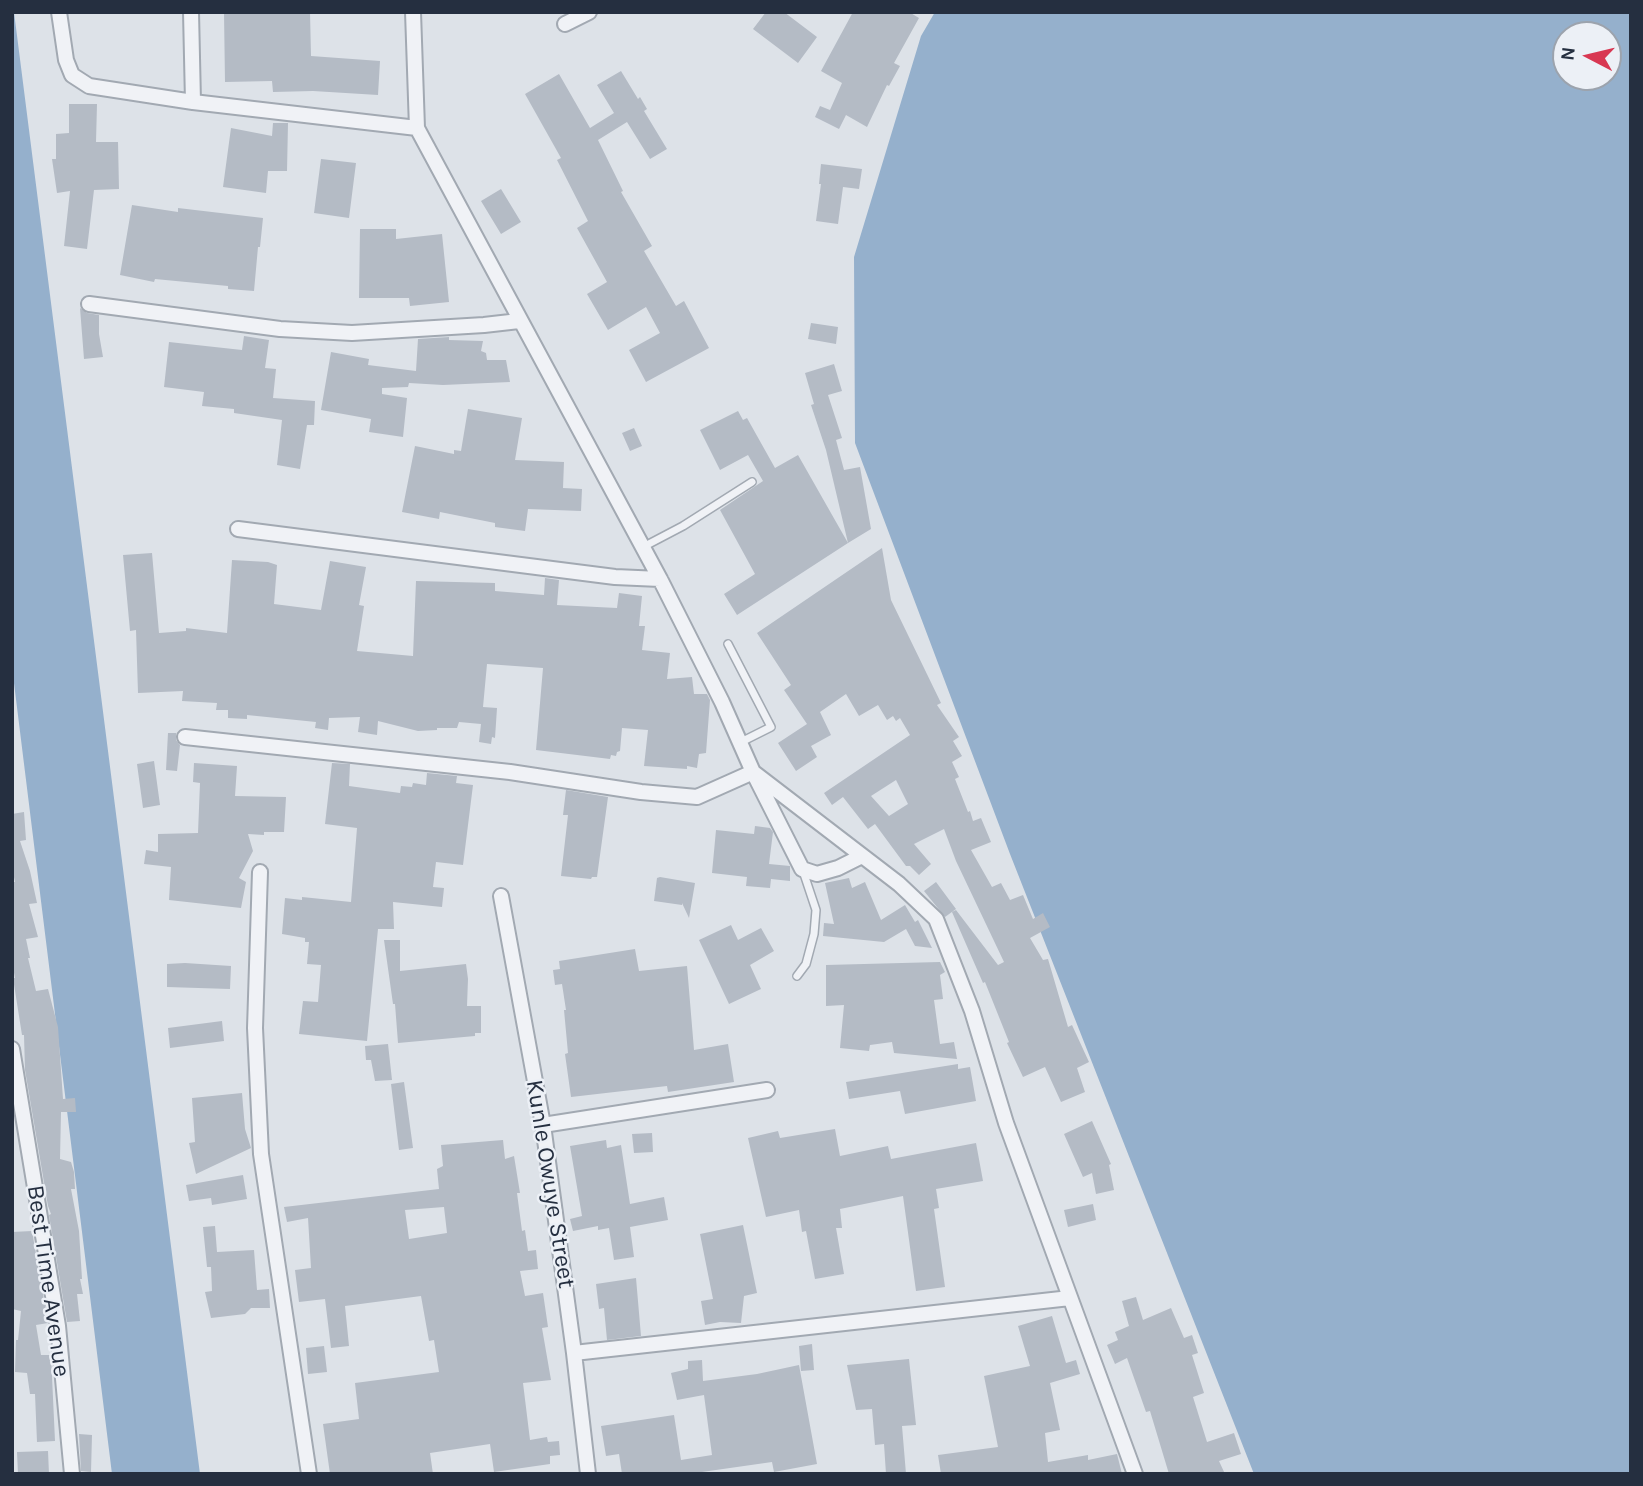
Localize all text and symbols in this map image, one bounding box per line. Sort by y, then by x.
north arrow [1552,21,1622,91]
text: N [1556,46,1580,62]
street label: Kunle Owuye Street [519,1078,581,1290]
street label: Best Time Avenue [20,1183,76,1379]

